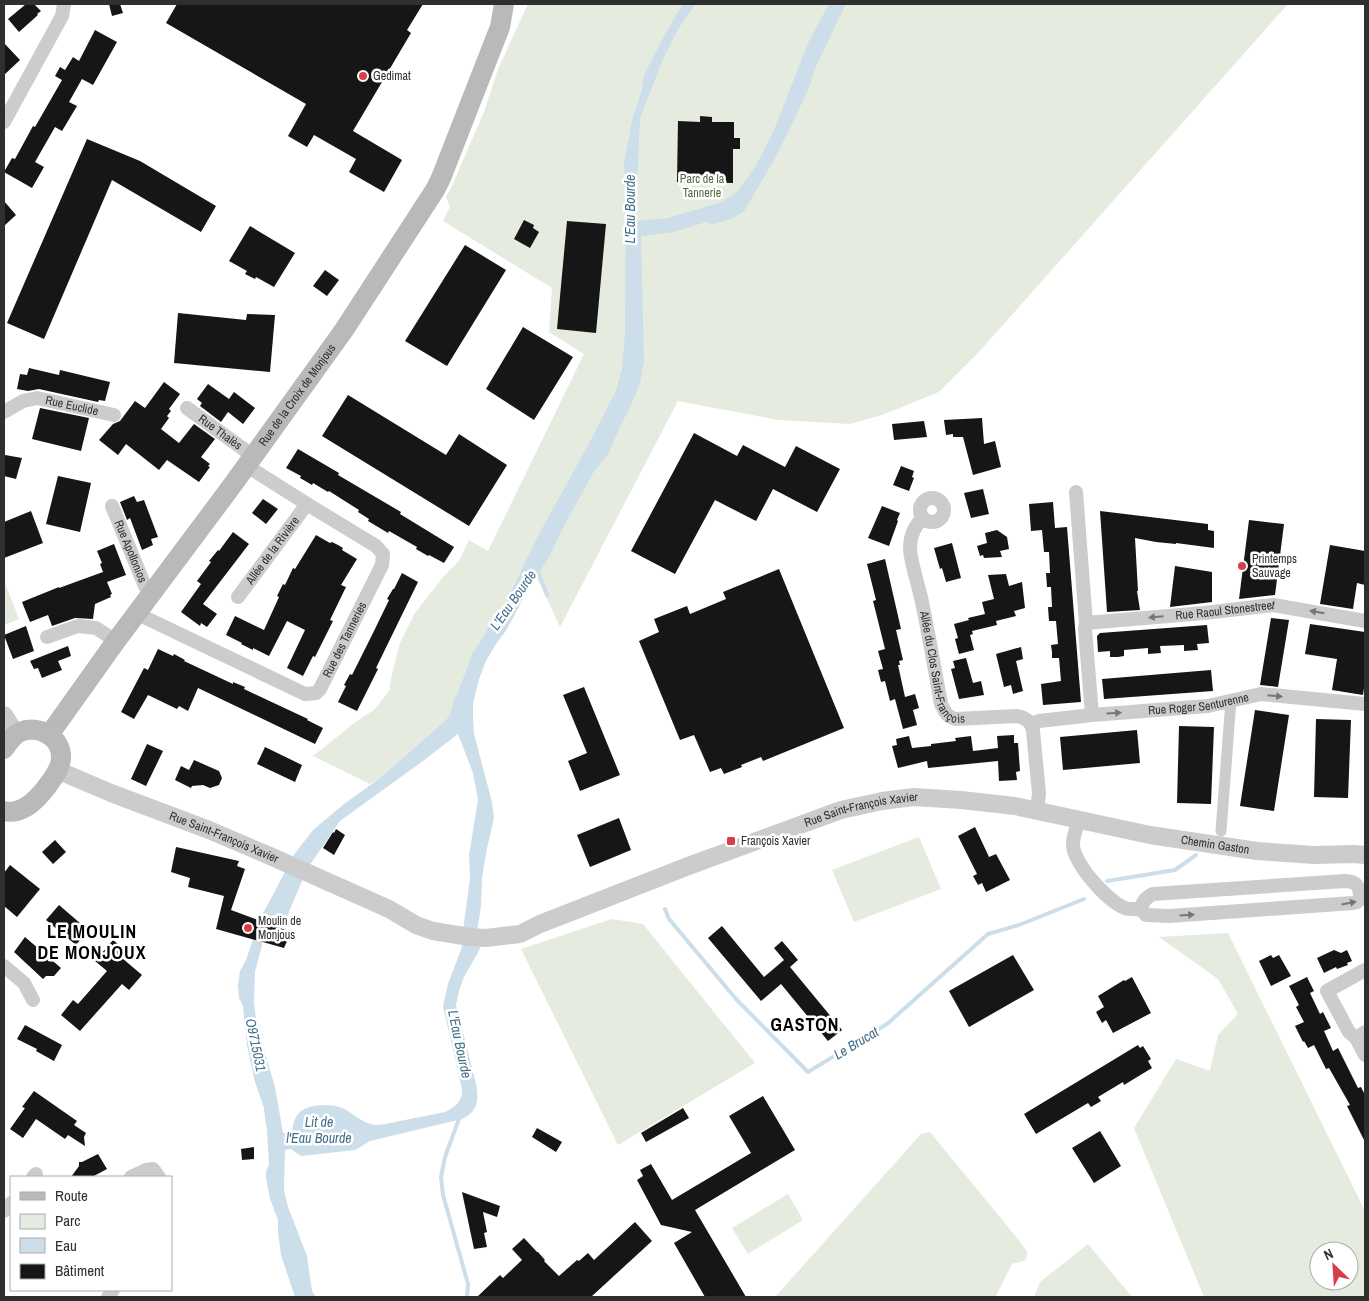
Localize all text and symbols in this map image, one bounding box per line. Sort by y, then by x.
place label: Gedimat [373,68,411,84]
marker: Gedimat [357,70,369,82]
park label: Parc de la Tannerie [680,171,725,201]
water label: L'Eau Bourde [621,174,639,244]
street label: Rue de la Croix de Monjous [255,341,339,449]
street label: Rue Euclide [44,392,100,419]
street label: Rue Thalès [195,411,245,453]
street label: Allée de la Rivière [242,513,303,588]
street label: Rue Apollonios [111,518,151,585]
place label: Printemps Sauvage [1252,551,1297,581]
marker: Printemps Sauvage [1236,560,1248,572]
water label: L'Eau Bourde [486,566,540,634]
street label: Rue Raoul Stonestreet [1175,597,1276,623]
street label: Rue des Tanneries [319,599,370,680]
one-way arrow [1309,608,1325,616]
street label: Allée du Clos Saint-François [916,609,965,727]
one-way arrow [1148,614,1164,622]
street label: Rue Roger Senturenne [1148,689,1250,719]
one-way arrow [1267,692,1283,700]
one-way arrow [1106,709,1122,717]
street label: Rue Saint-François Xavier [802,789,919,831]
street label: Rue Saint-François Xavier [167,808,282,867]
street label: Chemin Gaston [1180,832,1250,858]
place label: François Xavier [741,833,811,849]
marker: François Xavier [725,835,737,847]
one-way arrow [1342,898,1358,906]
one-way arrow [1180,911,1196,919]
place label: Moulin de Monjous [258,913,301,943]
district label: LE MOULIN DE MONJOUX [37,919,147,965]
marker: Moulin de Monjous [242,922,254,934]
water label: L'Eau Bourde [444,1008,476,1080]
district label: GASTON [771,1012,839,1037]
water label: O9715031 [242,1017,270,1073]
water label: Le Brucat [830,1022,882,1063]
water label: Lit de l'Eau Bourde [286,1113,352,1147]
legend [10,1176,172,1291]
text: Route [55,1185,88,1206]
text: Parc [55,1210,80,1231]
text: Eau [55,1235,77,1256]
north arrow [1309,1241,1359,1291]
text: N [1321,1244,1336,1264]
text: Bâtiment [55,1260,105,1281]

